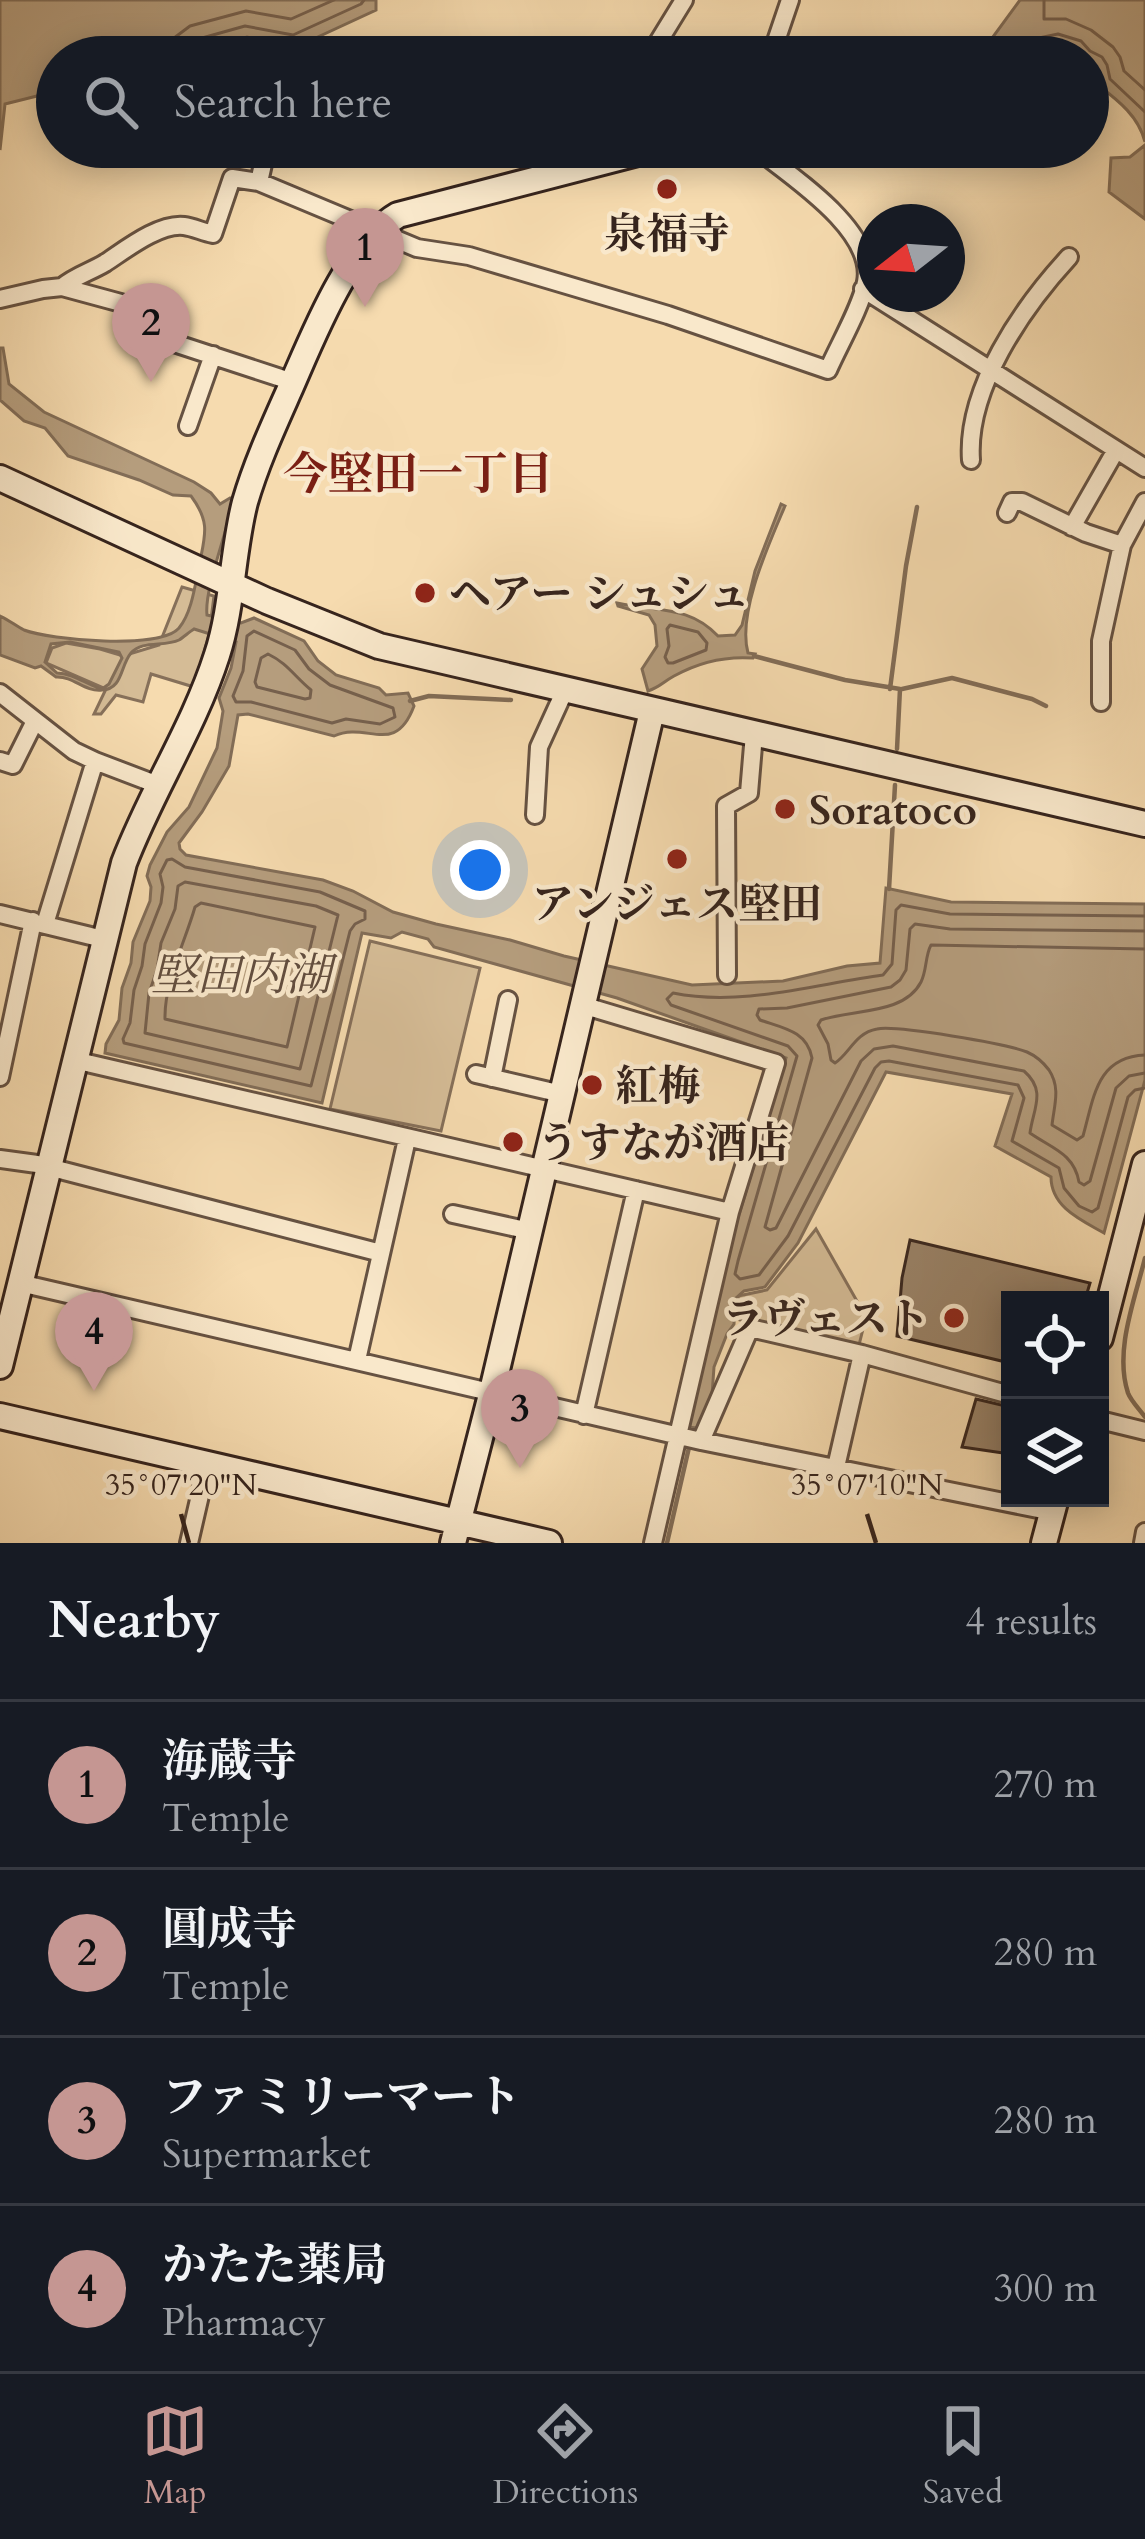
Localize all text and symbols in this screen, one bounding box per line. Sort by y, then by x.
search box [36,36,1109,168]
icon: search [78,69,144,135]
text: Search here [174,72,392,133]
marker: 泉福寺 [654,176,680,202]
north arrow [857,204,965,312]
place label: 泉福寺 [604,206,730,263]
pin: 1 [326,208,404,307]
pin: 2 [112,283,190,382]
district label: 今堅田一丁目 [283,444,553,505]
place label: ヘアー シュシュ [449,566,750,623]
marker: ヘアー シュシュ [412,580,438,606]
place label: Soratoco [809,782,977,839]
marker: Soratoco [772,796,798,822]
your location [450,840,510,900]
marker: アンジェス堅田 [664,846,690,872]
place label: アンジェス堅田 [532,876,822,933]
water label: 堅田内湖 [151,945,338,1006]
place label: 紅梅 [616,1058,700,1115]
marker: 紅梅 [579,1072,605,1098]
place label: うすなが酒店 [537,1115,789,1172]
marker: うすなが酒店 [500,1129,526,1155]
place label: ラヴェスト [722,1291,930,1348]
map controls [1001,1291,1109,1507]
button: locate [1001,1291,1109,1399]
pin: 4 [55,1292,133,1391]
marker: ラヴェスト [941,1305,967,1331]
pin: 3 [481,1369,559,1468]
button: layers [1001,1399,1109,1507]
text: 35°07'20"N [105,1465,257,1506]
text: 35°07'10"N [791,1465,943,1506]
text: Nearby [48,1586,220,1656]
text: 4 results [965,1595,1097,1648]
text: 海蔵寺 [162,1731,297,1792]
text: 1 [77,1758,97,1811]
text: 270 m [994,1758,1097,1811]
text: Temple [162,1792,290,1845]
text: 圓成寺 [162,1899,297,1960]
text: 2 [77,1926,97,1979]
text: 280 m [994,1926,1097,1979]
text: Temple [162,1960,290,2013]
text: ファミリーマート [162,2067,521,2128]
text: 3 [77,2094,97,2147]
text: 280 m [994,2094,1097,2147]
text: Supermarket [162,2128,371,2181]
text: かたた薬局 [162,2235,387,2296]
text: 4 [77,2262,97,2315]
text: 300 m [994,2262,1097,2315]
text: Pharmacy [162,2296,326,2349]
tab: Map [142,2398,208,2515]
tab: Directions [493,2398,638,2515]
tab: Saved [923,2398,1003,2515]

